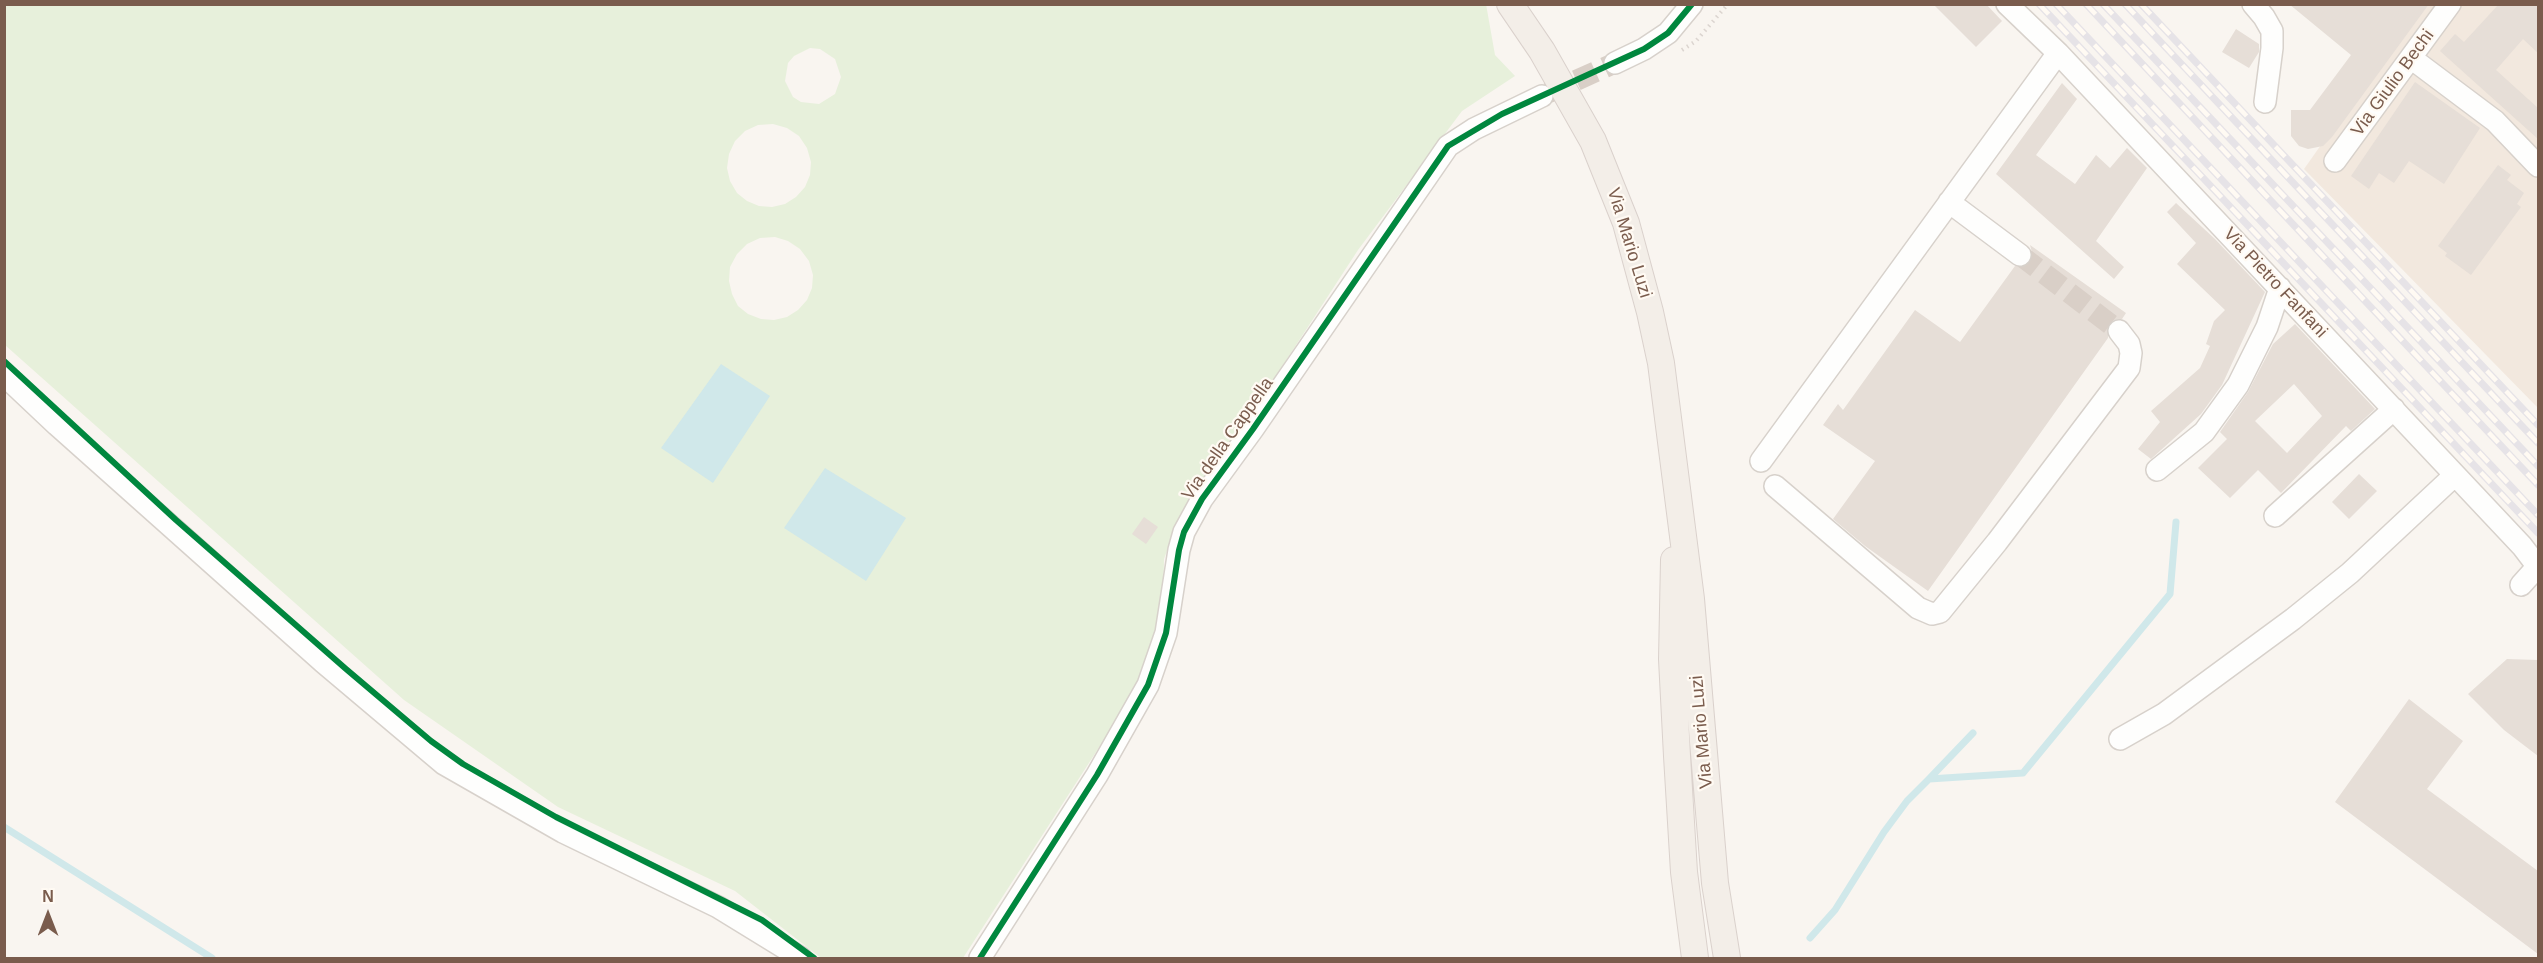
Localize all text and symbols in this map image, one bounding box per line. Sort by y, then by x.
street label: Via Giulio Bechi [2347,25,2439,141]
street label: Via Mario Luzi [1602,185,1656,301]
street label: Via Pietro Fanfani [2218,223,2332,343]
street label: Via della Cappella [1178,374,1278,504]
street label: Via Mario Luzi [1686,674,1718,790]
north arrow [18,885,78,945]
text: N [42,888,54,905]

